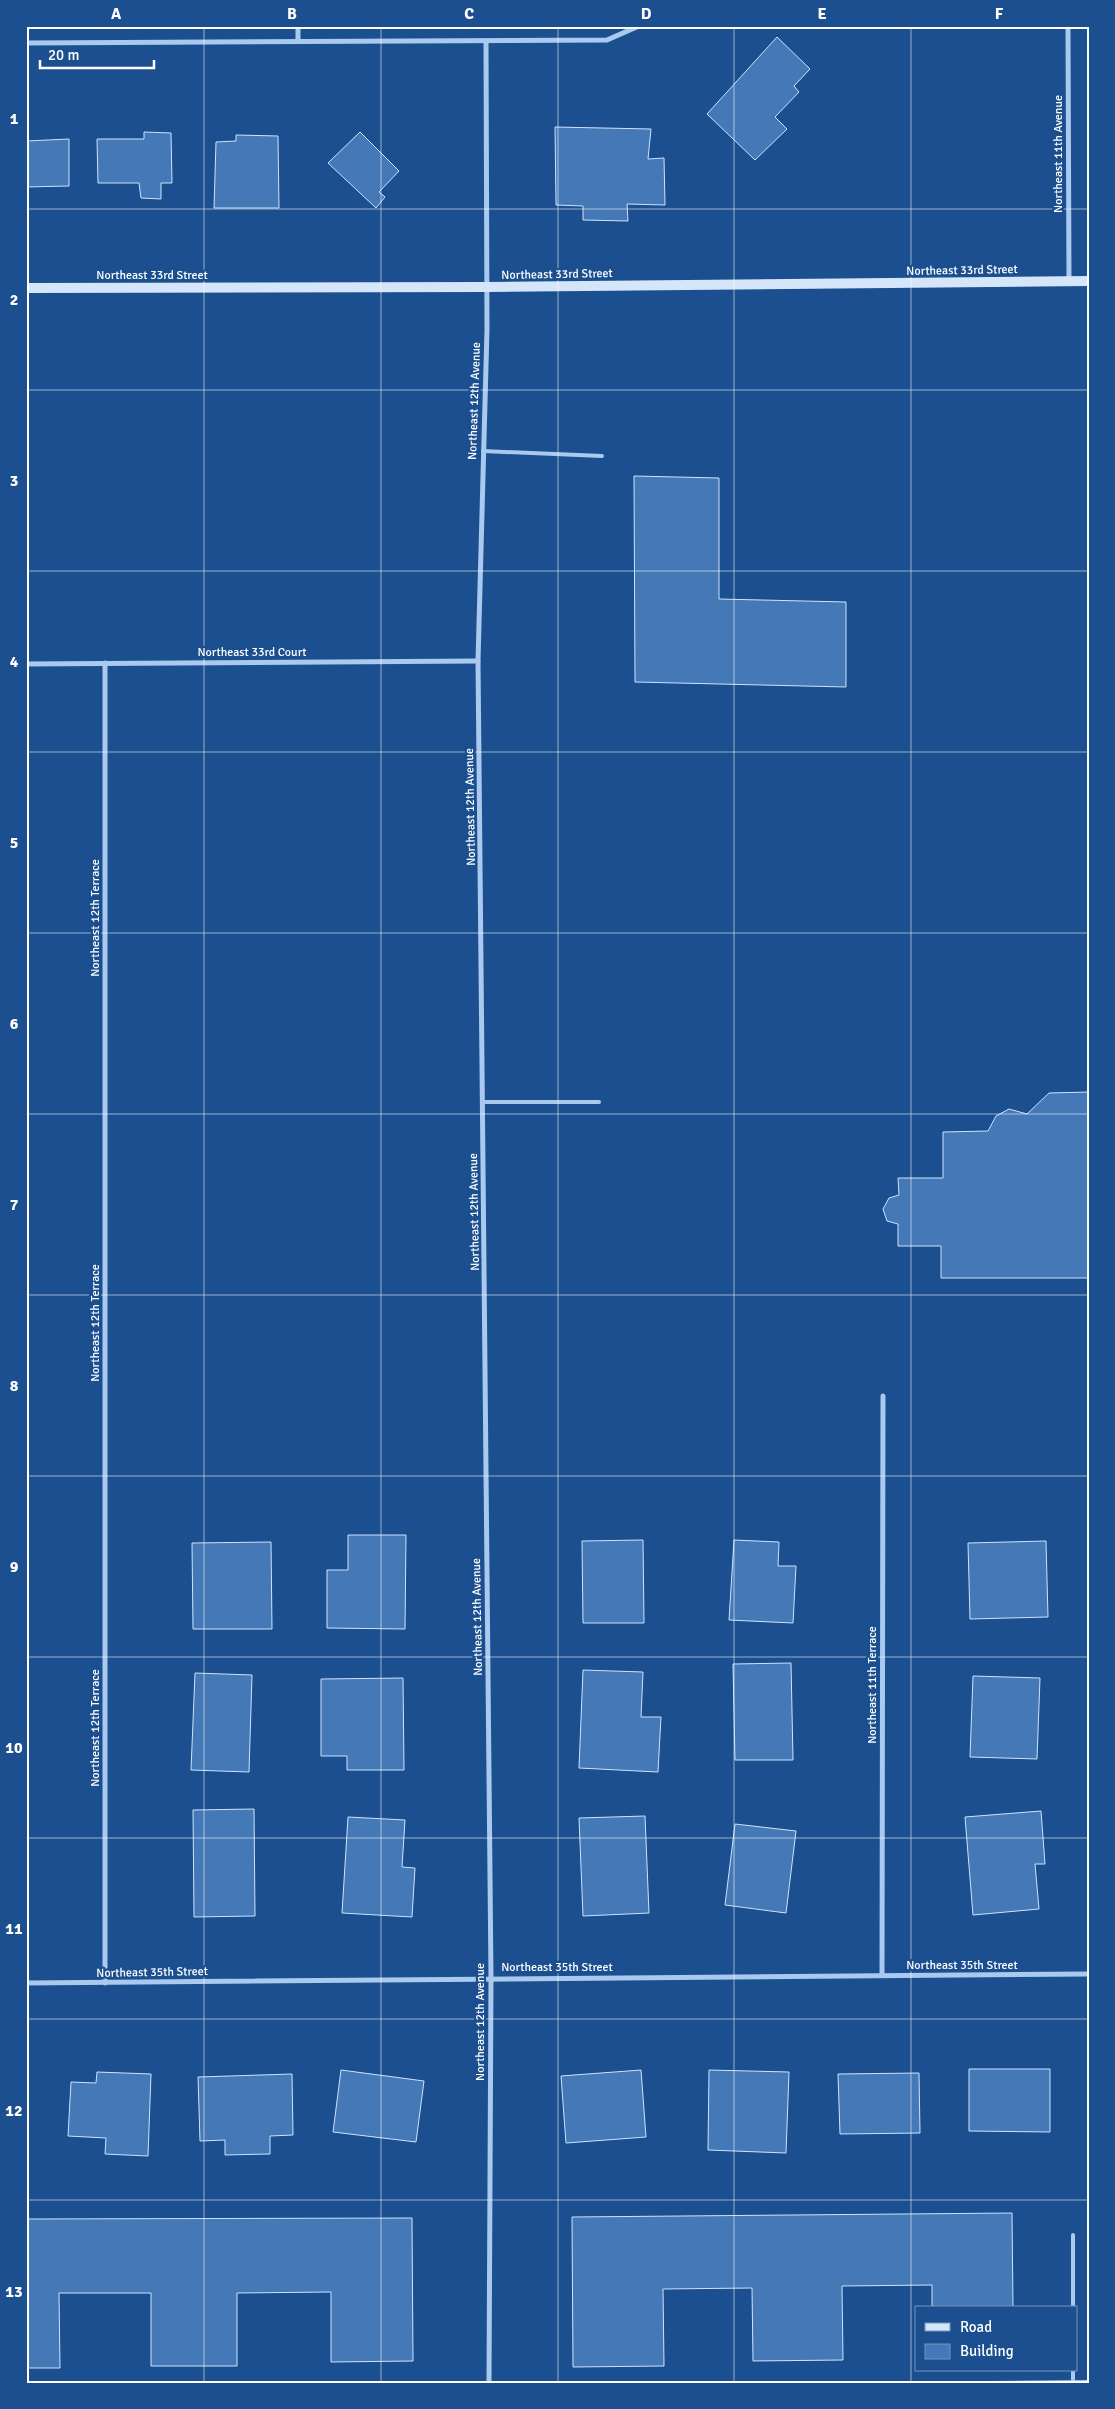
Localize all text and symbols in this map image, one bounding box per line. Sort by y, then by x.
text: A [111,4,122,24]
text: B [287,4,297,24]
text: C [464,4,474,24]
text: D [641,4,652,24]
text: E [817,4,827,24]
text: F [995,4,1004,24]
scale bar [40,38,154,70]
text: 20 m [48,46,79,64]
street label: Northeast 11th Avenue [1051,95,1066,213]
text: 1 [10,109,19,129]
street label: Northeast 33rd Street [906,262,1018,279]
street label: Northeast 33rd Street [501,266,613,283]
street label: Northeast 33rd Street [96,268,208,283]
text: 2 [10,290,18,310]
street label: Northeast 12th Avenue [465,342,484,460]
text: 3 [10,471,18,491]
street label: Northeast 33rd Court [197,645,307,660]
text: 4 [10,652,19,672]
street label: Northeast 12th Avenue [462,748,479,866]
text: 5 [10,833,18,853]
street label: Northeast 12th Terrace [88,859,103,977]
text: 6 [10,1014,19,1034]
street label: Northeast 12th Avenue [466,1153,483,1271]
text: 7 [10,1195,19,1215]
street label: Northeast 12th Terrace [88,1264,103,1382]
text: 8 [10,1376,19,1396]
text: 9 [10,1557,19,1577]
street label: Northeast 12th Avenue [469,1558,486,1676]
street label: Northeast 11th Terrace [865,1626,880,1744]
street label: Northeast 12th Terrace [88,1669,103,1787]
text: 10 [5,1738,23,1758]
text: 11 [5,1919,23,1939]
street label: Northeast 35th Street [906,1958,1018,1973]
street label: Northeast 35th Street [501,1960,613,1975]
street label: Northeast 12th Avenue [473,1963,488,2081]
street label: Northeast 35th Street [96,1964,208,1981]
text: 12 [5,2101,23,2121]
text: 13 [5,2282,23,2302]
legend [915,2306,1078,2372]
text: Road [960,2318,992,2336]
text: Building [960,2342,1014,2360]

